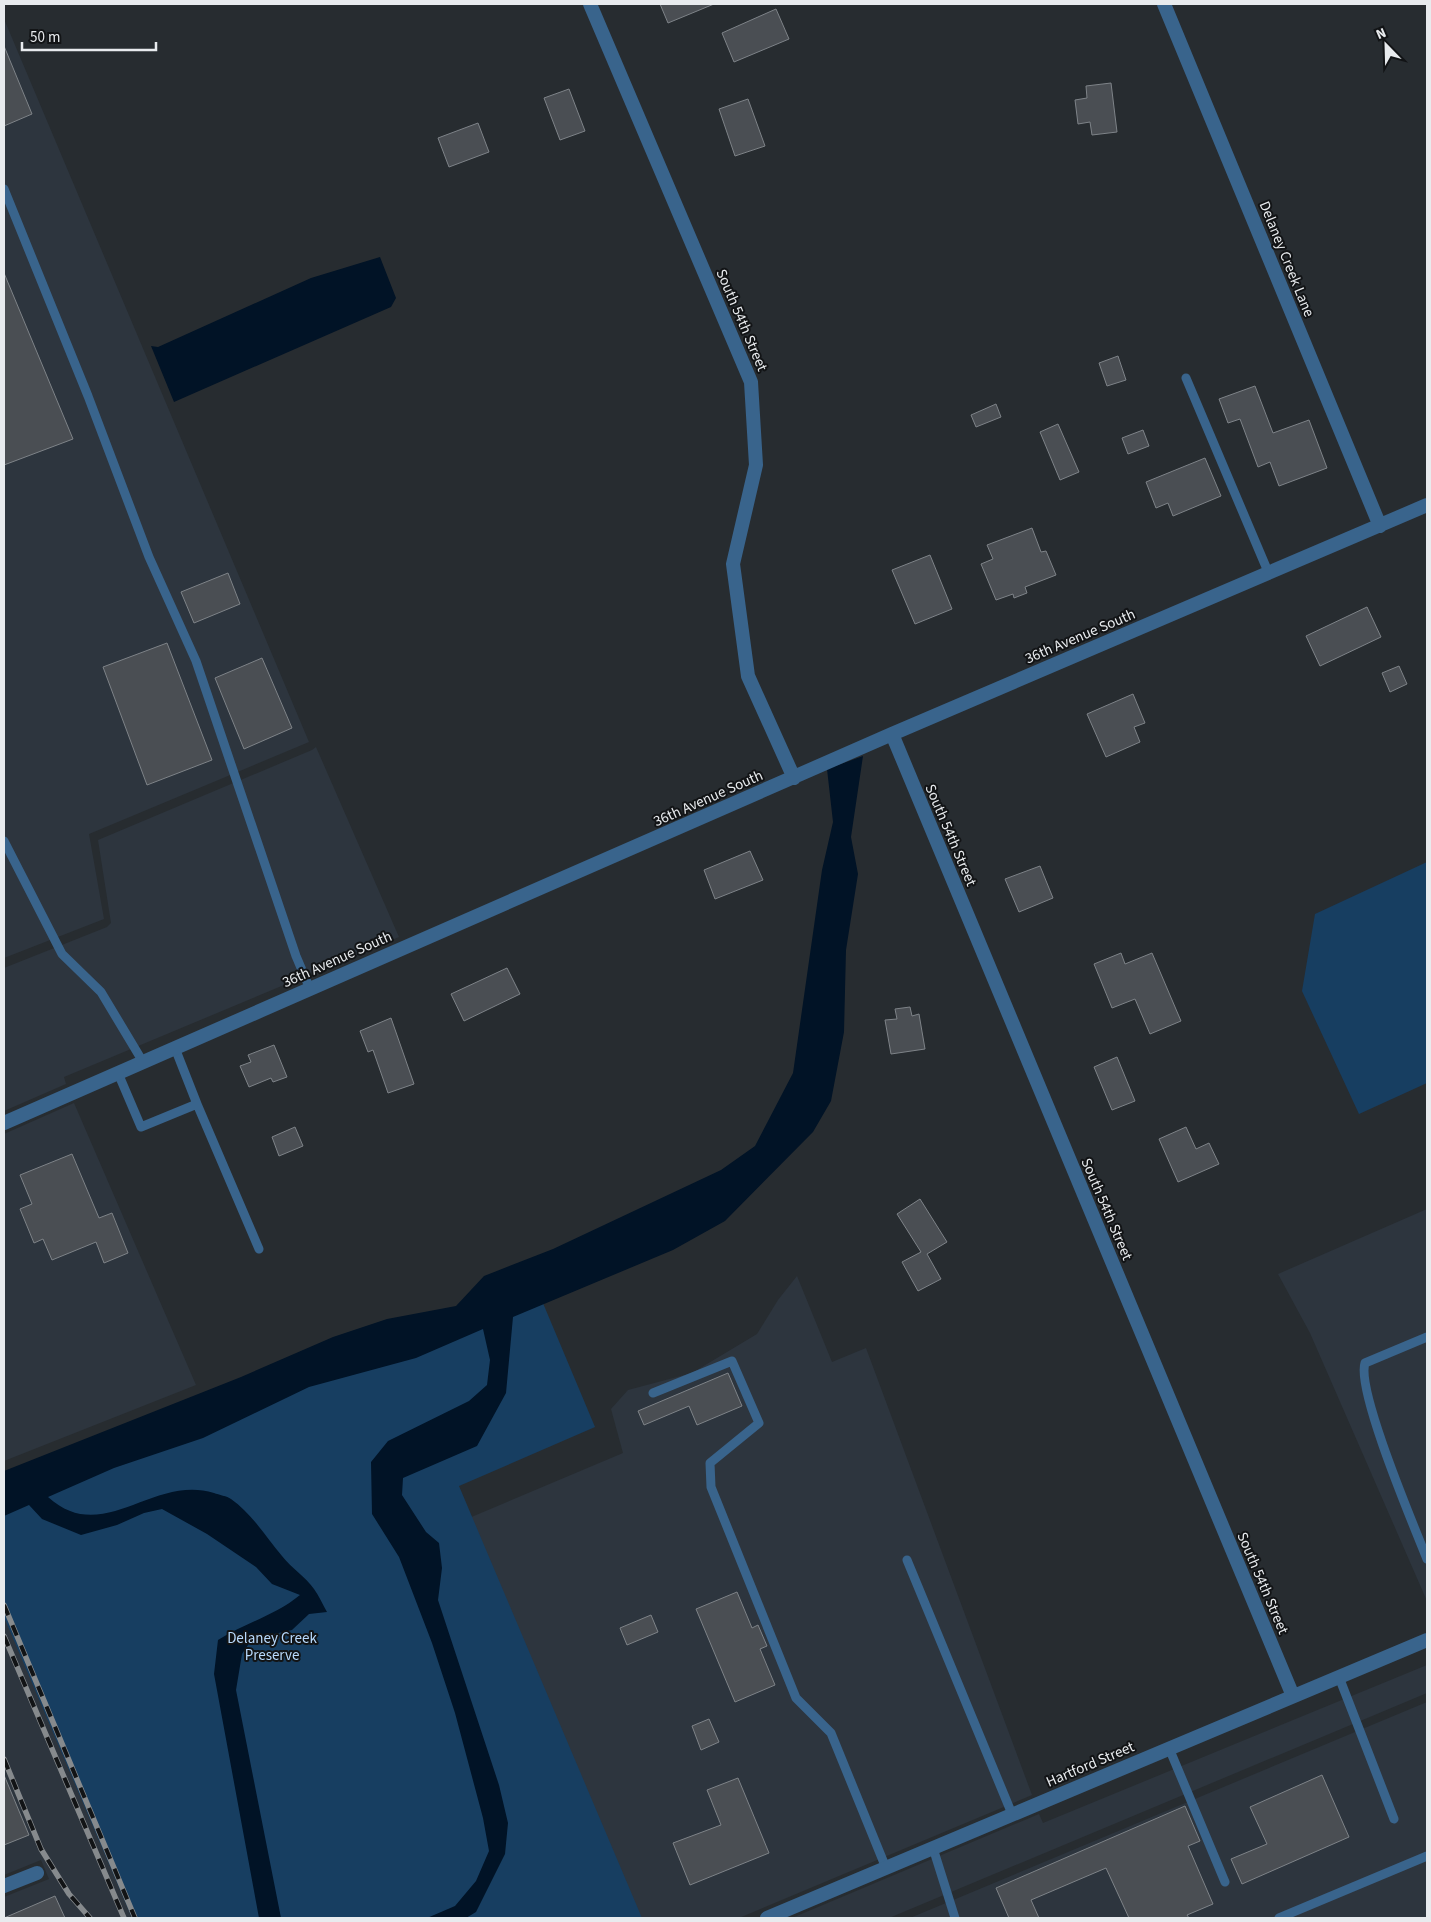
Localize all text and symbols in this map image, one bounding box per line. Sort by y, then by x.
scale bar [22,20,156,52]
north arrow [1361,20,1411,70]
text: N [1373,23,1390,45]
text: 50 m [30,27,60,48]
street label: Delaney Creek Lane [1254,198,1319,320]
street label: South 54th Street [711,266,773,375]
street label: 36th Avenue South [1022,604,1139,669]
street label: 36th Avenue South [650,765,766,832]
street label: South 54th Street [920,781,982,890]
street label: 36th Avenue South [279,926,395,993]
street label: South 54th Street [1076,1155,1138,1264]
street label: South 54th Street [1232,1529,1294,1638]
park label: Delaney Creek Preserve [227,1628,317,1666]
street label: Hartford Street [1043,1736,1137,1792]

